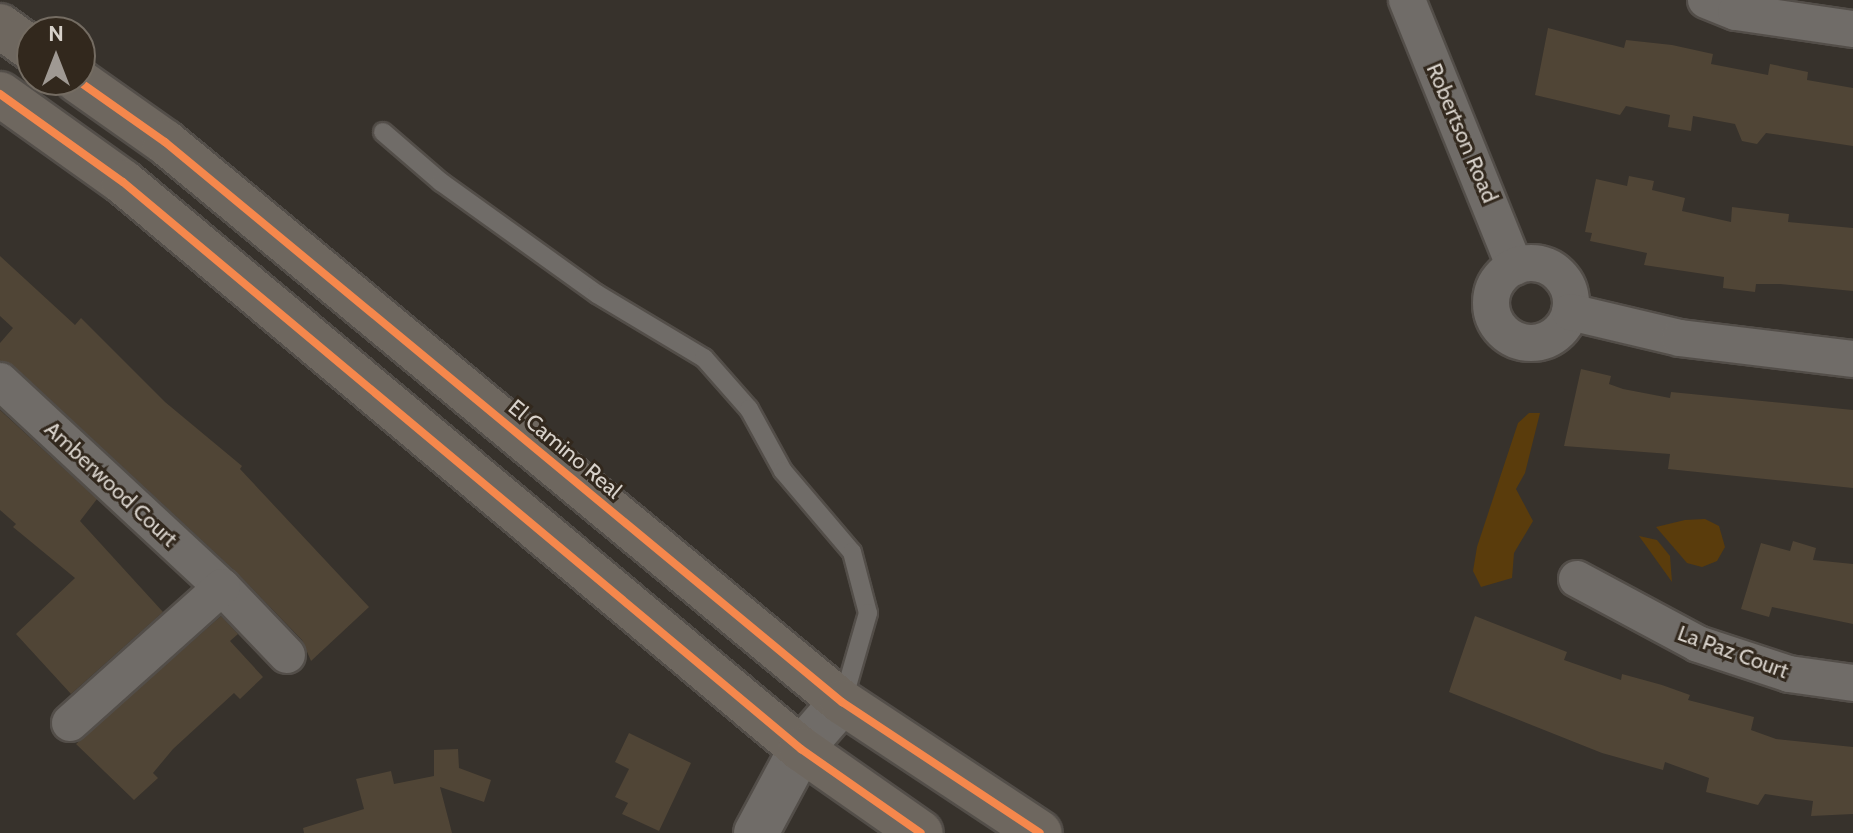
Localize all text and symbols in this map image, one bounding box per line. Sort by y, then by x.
north arrow [16,16,96,96]
text: N [48,20,64,47]
street label: Robertson Road [1421,59,1503,207]
street label: El Camino Real [503,394,627,504]
street label: Amberwood Court [39,416,183,552]
street label: La Paz Court [1674,620,1792,684]

